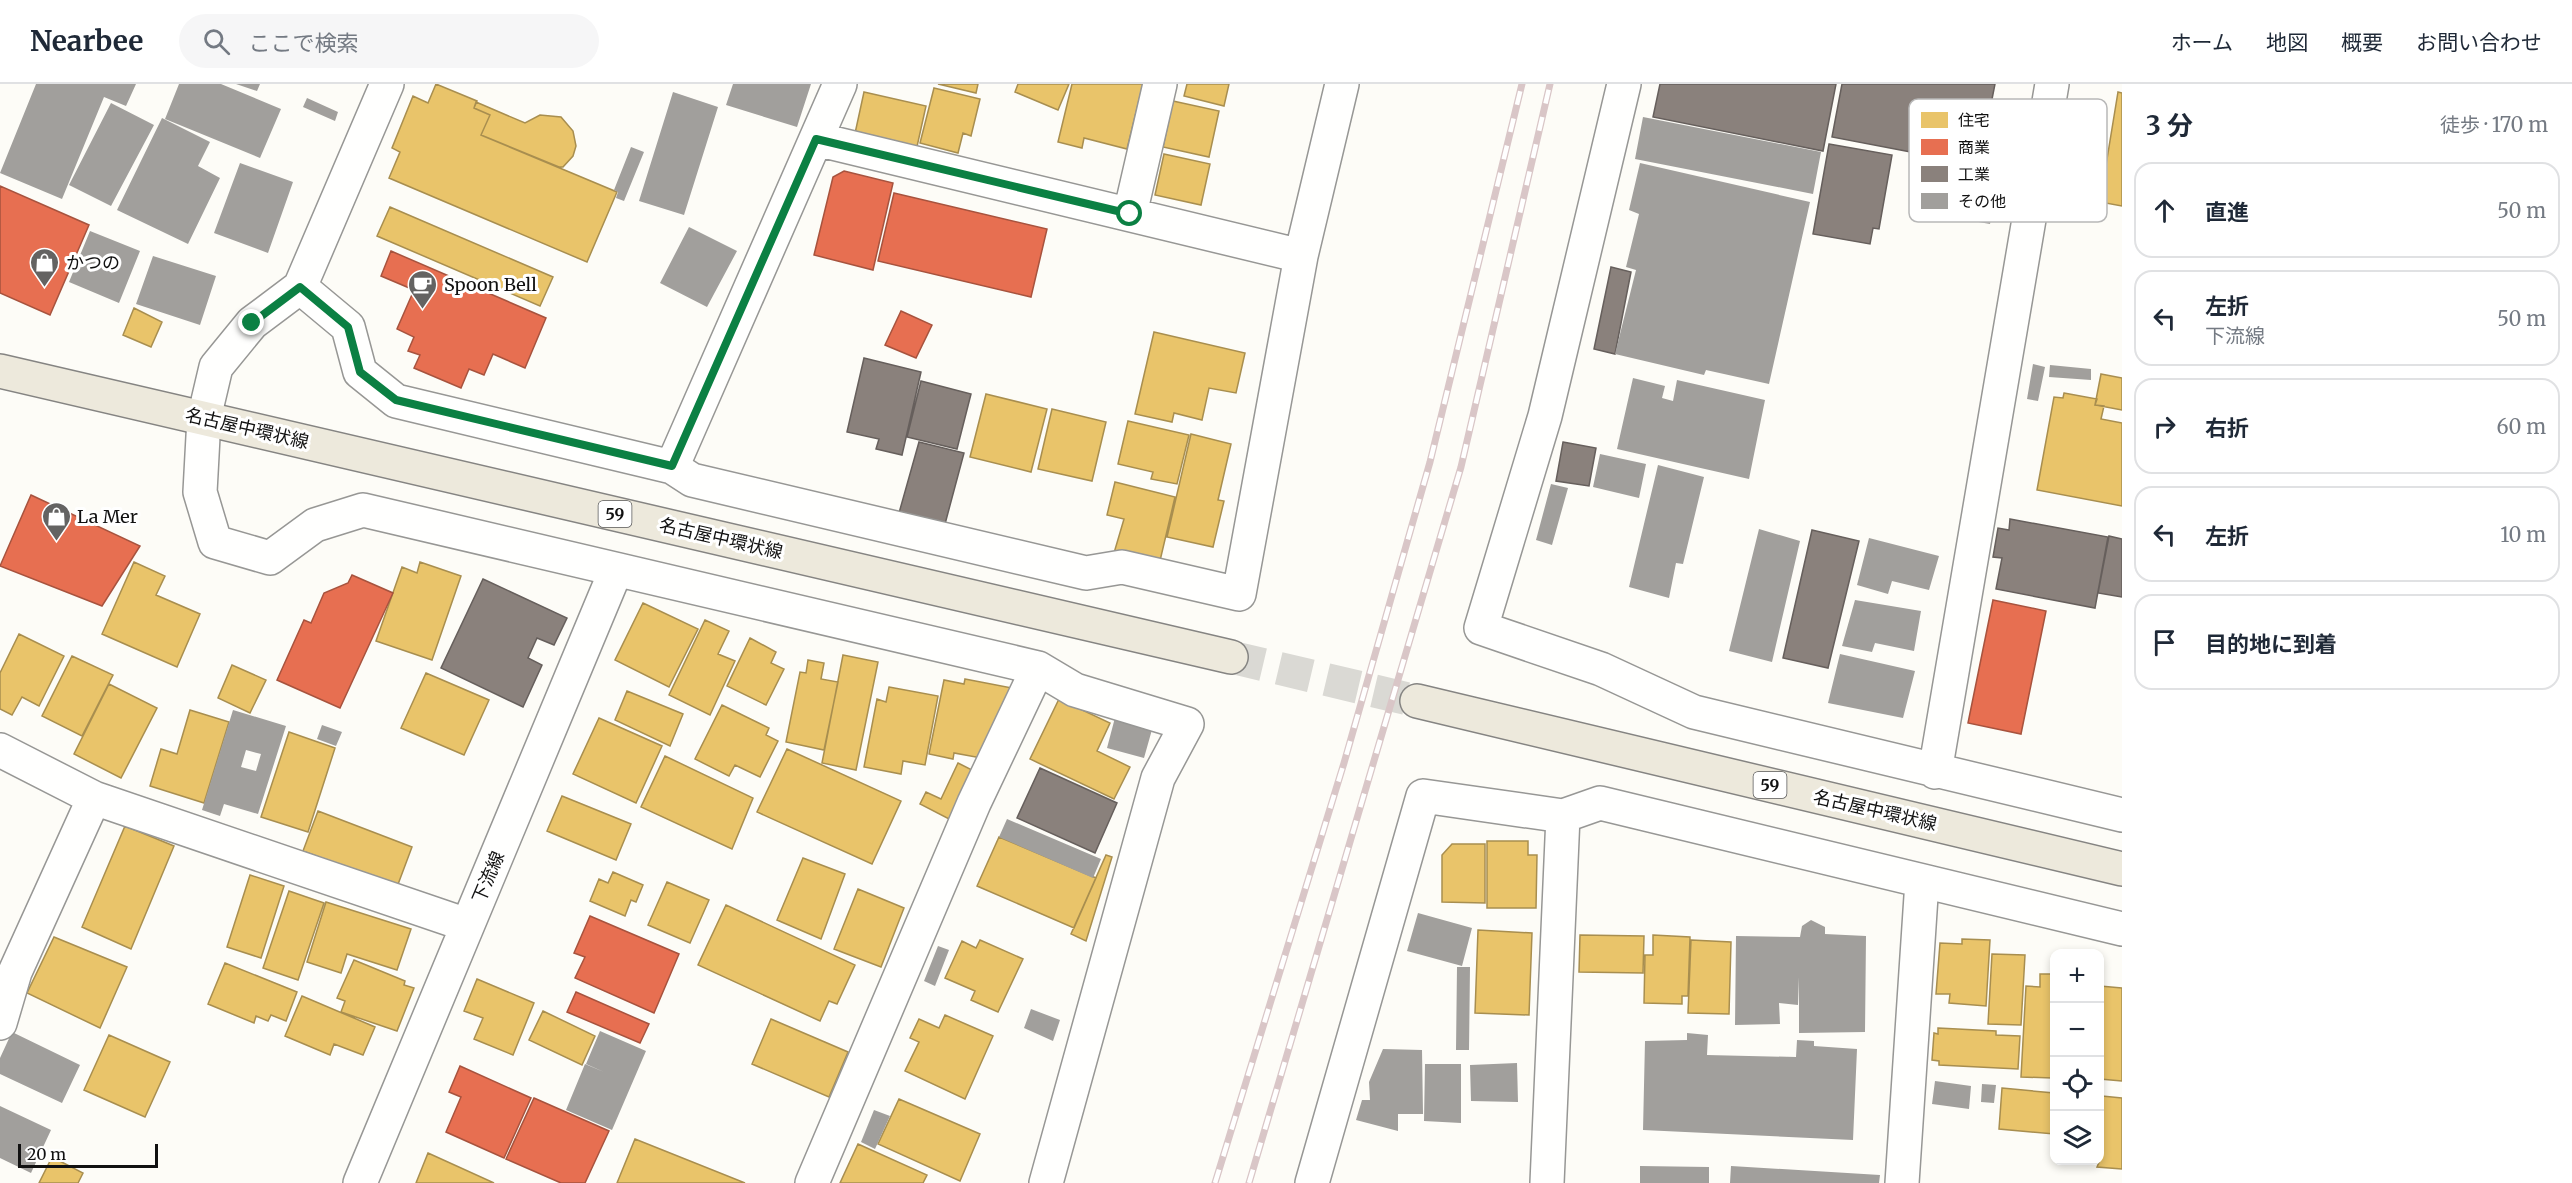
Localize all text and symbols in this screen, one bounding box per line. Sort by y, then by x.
search box [179,14,599,68]
text: Nearbee [30,23,143,59]
icon: search [200,25,233,58]
text: ここで検索 [248,29,358,57]
text: ホーム [2171,29,2233,56]
text: 地図 [2266,29,2308,56]
text: 概要 [2341,29,2383,56]
text: お問い合わせ [2416,29,2542,56]
legend [1909,99,2107,222]
text: 3 分 [2146,109,2193,142]
text: 住宅 [1958,110,1990,130]
text: 徒歩 · 170 m [2440,112,2548,137]
text: 商業 [1958,137,1990,157]
text: 工業 [1958,164,1990,184]
text: その他 [1958,191,2006,211]
icon: ahead [2148,194,2181,227]
text: 直進 [2205,198,2249,226]
text: 50 m [2497,198,2546,223]
route start [1116,200,1142,226]
shop icon: かつの [29,246,61,288]
place label: かつの [66,251,120,274]
cafe icon: Spoon Bell [407,268,439,310]
place label: Spoon Bell [444,273,537,296]
text: 左折 [2205,292,2249,320]
icon: left [2148,302,2181,335]
text: 50 m [2497,306,2546,331]
route end [238,309,264,335]
text: 下流線 [2205,323,2265,348]
street label: 名古屋中環状線 [183,403,311,453]
icon: right [2148,410,2181,443]
text: 右折 [2205,414,2249,442]
text: 60 m [2496,414,2546,439]
shop icon: La Mer [40,500,72,542]
road number: 59 [598,501,632,527]
place label: La Mer [77,505,138,528]
street label: 名古屋中環状線 [657,513,785,563]
icon: left [2148,518,2181,551]
text: 左折 [2205,522,2249,550]
text: 10 m [2500,522,2546,547]
icon: arrive [2148,626,2181,659]
text: 目的地に到着 [2205,630,2337,658]
road number: 59 [1754,772,1786,798]
street label: 名古屋中環状線 [1811,785,1939,835]
street label: 下流線 [467,848,509,906]
map controls [2050,949,2104,1165]
button: + [2050,949,2104,1003]
button: − [2050,1003,2104,1057]
button: locate [2050,1057,2104,1111]
button: layers [2050,1111,2104,1165]
scale bar [18,1141,158,1168]
text: 20 m [27,1144,66,1164]

